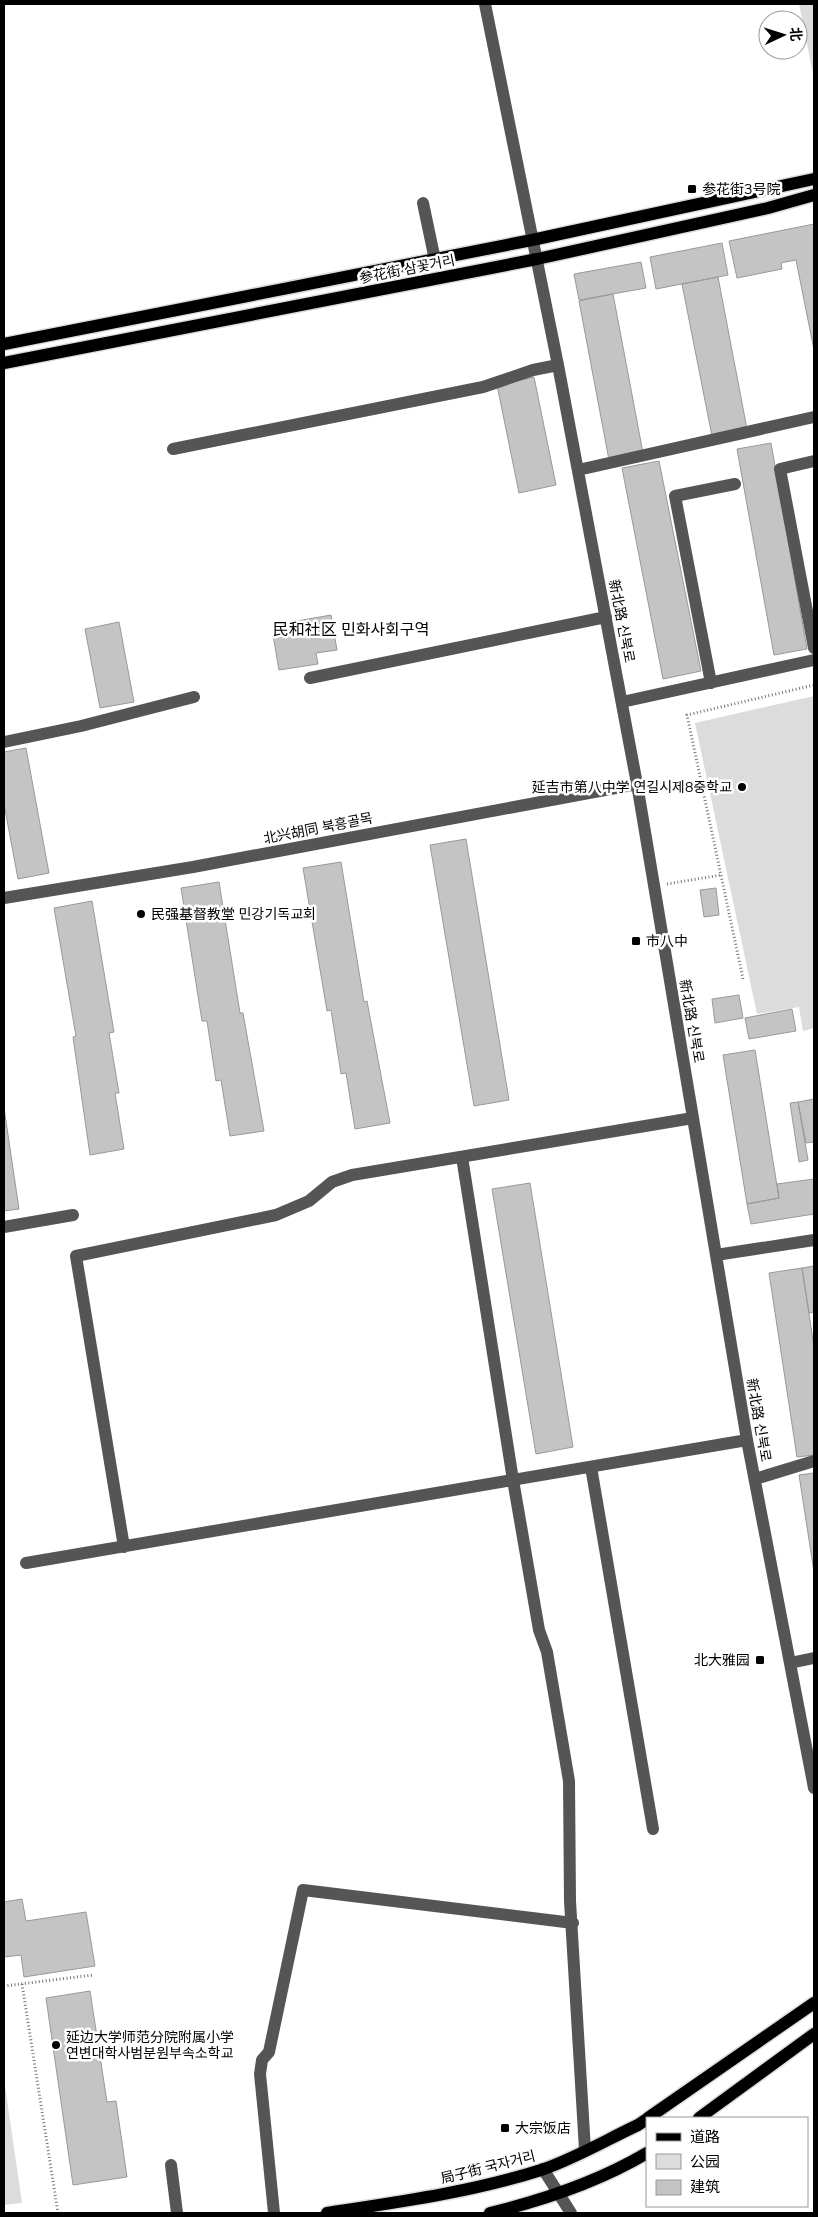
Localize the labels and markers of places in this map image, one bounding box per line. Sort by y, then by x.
place label: 参花街3号院 [702,180,780,198]
marker: 参花街3号院 [686,183,698,195]
place label: 延吉市第八中学 연길시제8중학교 [532,778,732,796]
marker: 延吉市第八中学 연길시제8중학교 [736,781,748,793]
place label: 民强基督教堂 민강기독교회 [151,905,316,923]
marker: 民强基督教堂 민강기독교회 [135,908,147,920]
place label: 市八中 [646,932,688,950]
marker: 市八中 [630,935,642,947]
place label: 北大雅园 [694,1651,750,1669]
marker: 北大雅园 [754,1654,766,1666]
place label: 延边大学师范分院附属小学 연변대학사범분원부속소학교 [66,2028,234,2062]
marker: 延边大学师范分院附属小学 연변대학사범분원부속소학교 [50,2039,62,2051]
place label: 大宗饭店 [515,2119,571,2137]
marker: 大宗饭店 [499,2122,511,2134]

